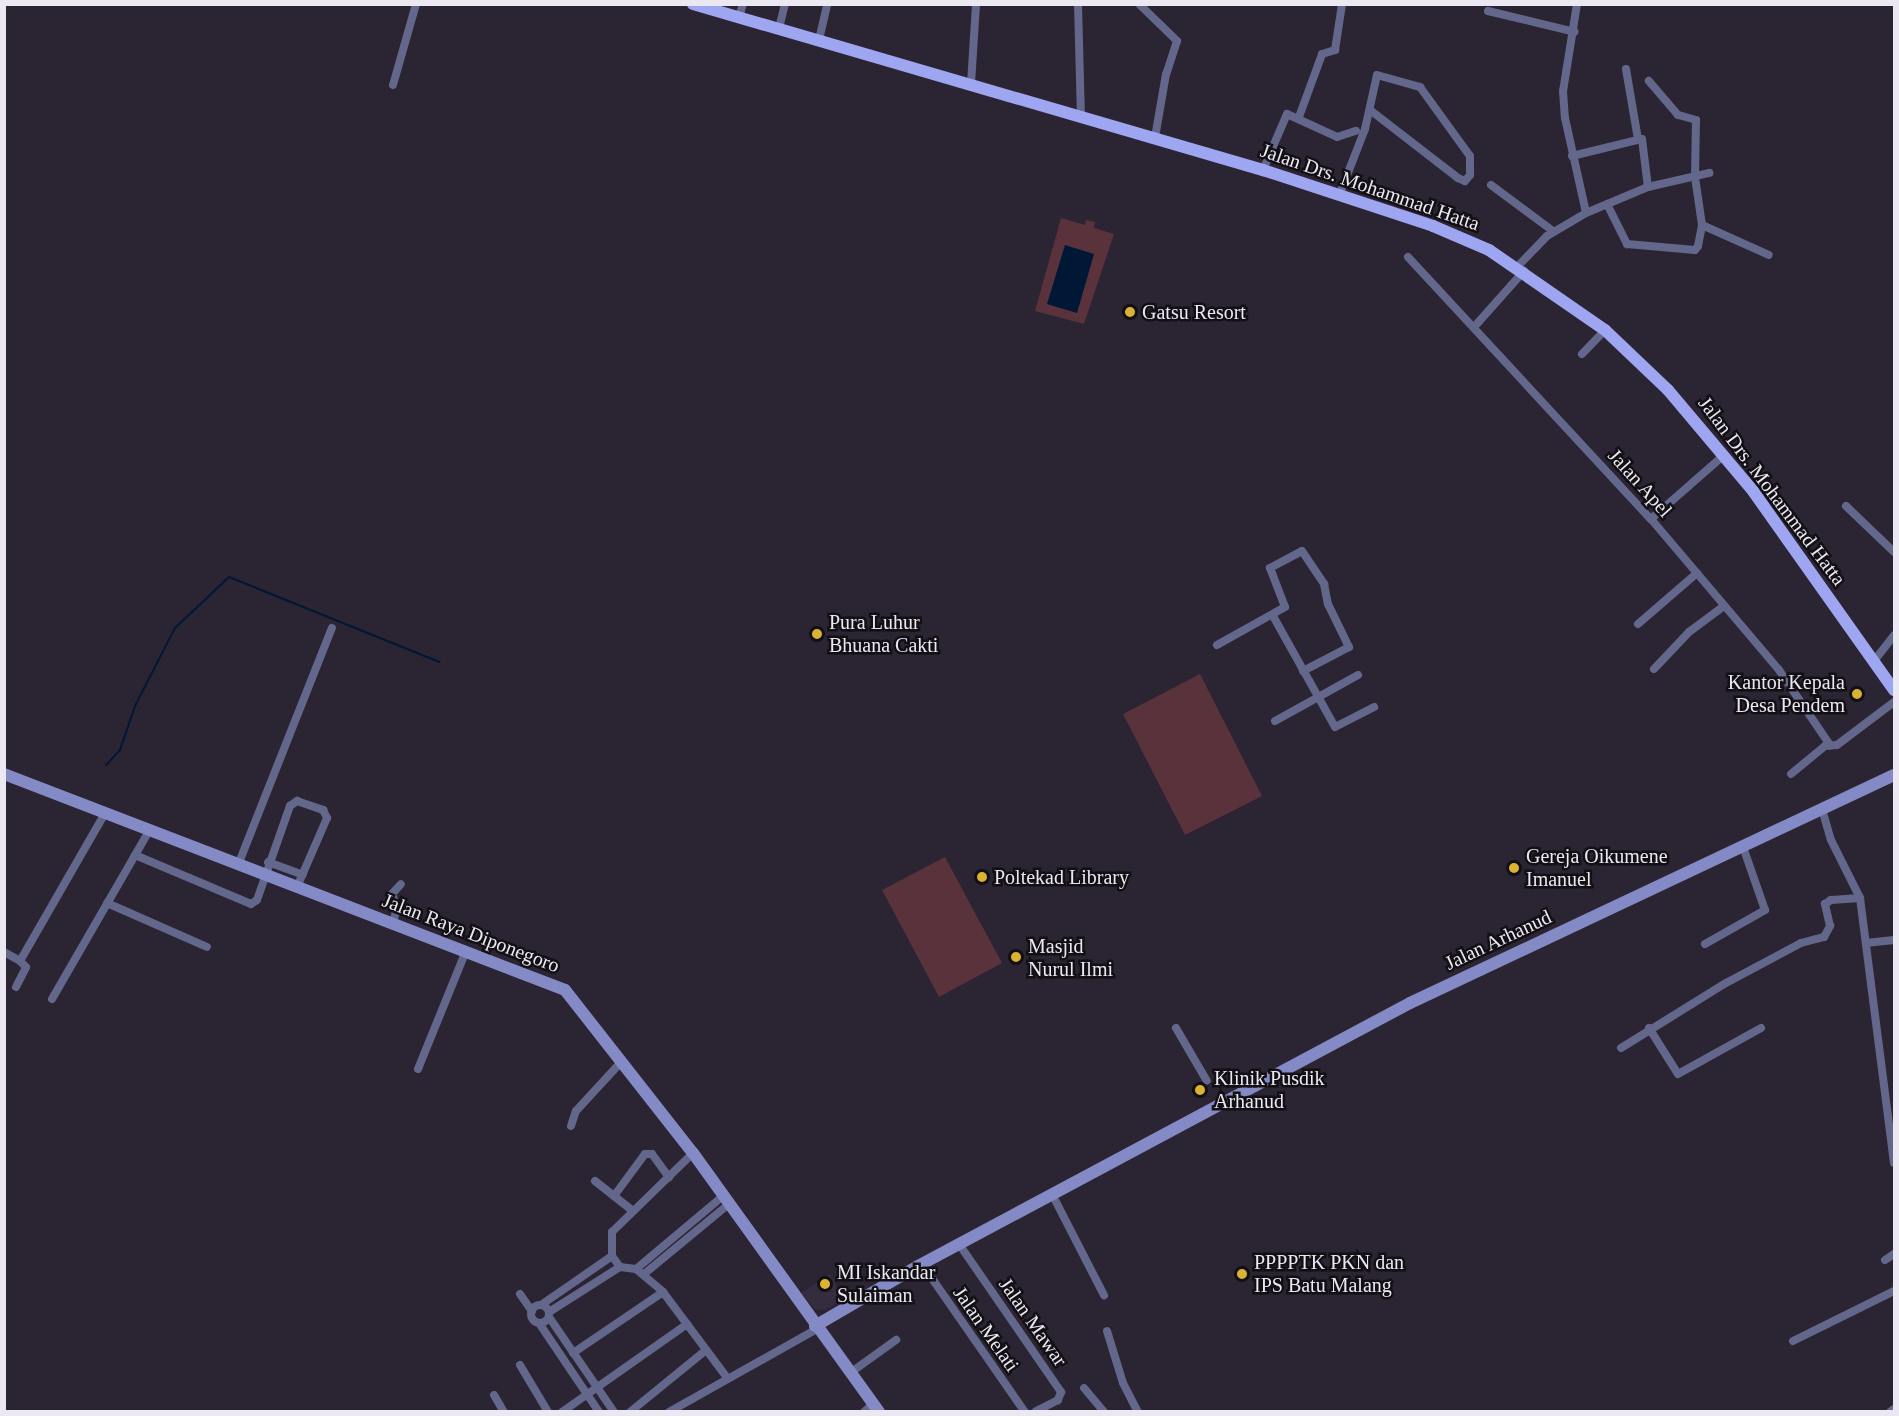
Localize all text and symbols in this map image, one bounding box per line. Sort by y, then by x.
street label: Jalan Drs. Mohammad Hatta [1257,138,1483,236]
place label: Gatsu Resort [1142,300,1246,324]
marker: Gatsu Resort [1123,305,1137,319]
street label: Jalan Drs. Mohammad Hatta [1693,392,1851,590]
street label: Jalan Apel [1603,443,1677,523]
place label: Pura Luhur Bhuana Cakti [829,610,938,657]
marker: Pura Luhur Bhuana Cakti [810,627,824,641]
place label: Kantor Kepala Desa Pendem [1728,670,1845,717]
marker: Kantor Kepala Desa Pendem [1850,687,1864,701]
place label: Gereja Oikumene Imanuel [1526,844,1668,891]
marker: Gereja Oikumene Imanuel [1507,861,1521,875]
place label: Poltekad Library [994,865,1129,889]
marker: Poltekad Library [975,870,989,884]
street label: Jalan Raya Diponegoro [379,888,563,978]
street label: Jalan Arhanud [1440,905,1556,975]
place label: Masjid Nurul Ilmi [1028,934,1113,981]
marker: Masjid Nurul Ilmi [1009,950,1023,964]
place label: Klinik Pusdik Arhanud [1214,1066,1325,1113]
marker: Klinik Pusdik Arhanud [1191,1081,1209,1099]
place label: PPPPTK PKN dan IPS Batu Malang [1254,1250,1404,1297]
place label: MI Iskandar Sulaiman [837,1260,935,1307]
marker: PPPPTK PKN dan IPS Batu Malang [1235,1267,1249,1281]
street label: Jalan Mawar [994,1273,1072,1371]
marker: MI Iskandar Sulaiman [818,1277,832,1291]
street label: Jalan Melati [948,1282,1024,1376]

